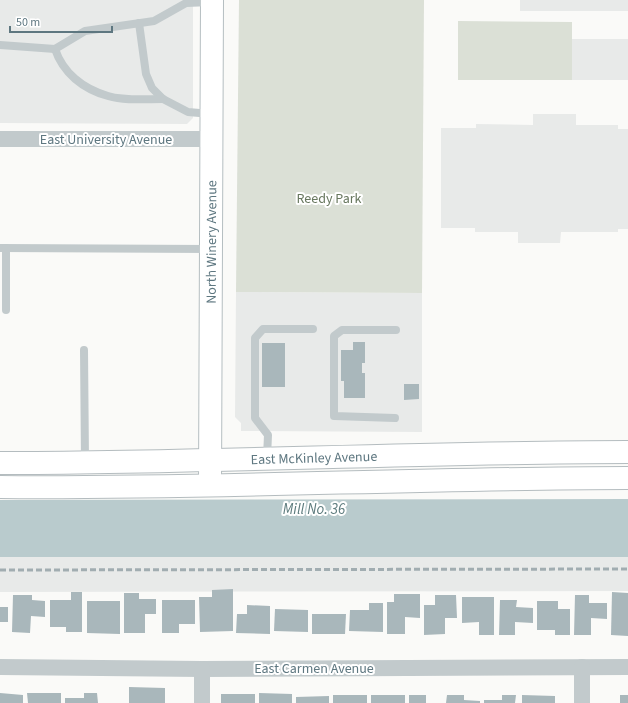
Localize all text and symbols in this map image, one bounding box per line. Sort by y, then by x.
scale bar [10,8,112,34]
text: 50 m [16,14,40,31]
street label: East University Avenue [40,130,172,150]
street label: North Winery Avenue [202,180,222,304]
park label: Reedy Park [297,189,362,209]
street label: East McKinley Avenue [250,447,378,470]
water label: Mill No. 36 [283,499,346,520]
street label: East Carmen Avenue [254,659,374,679]

